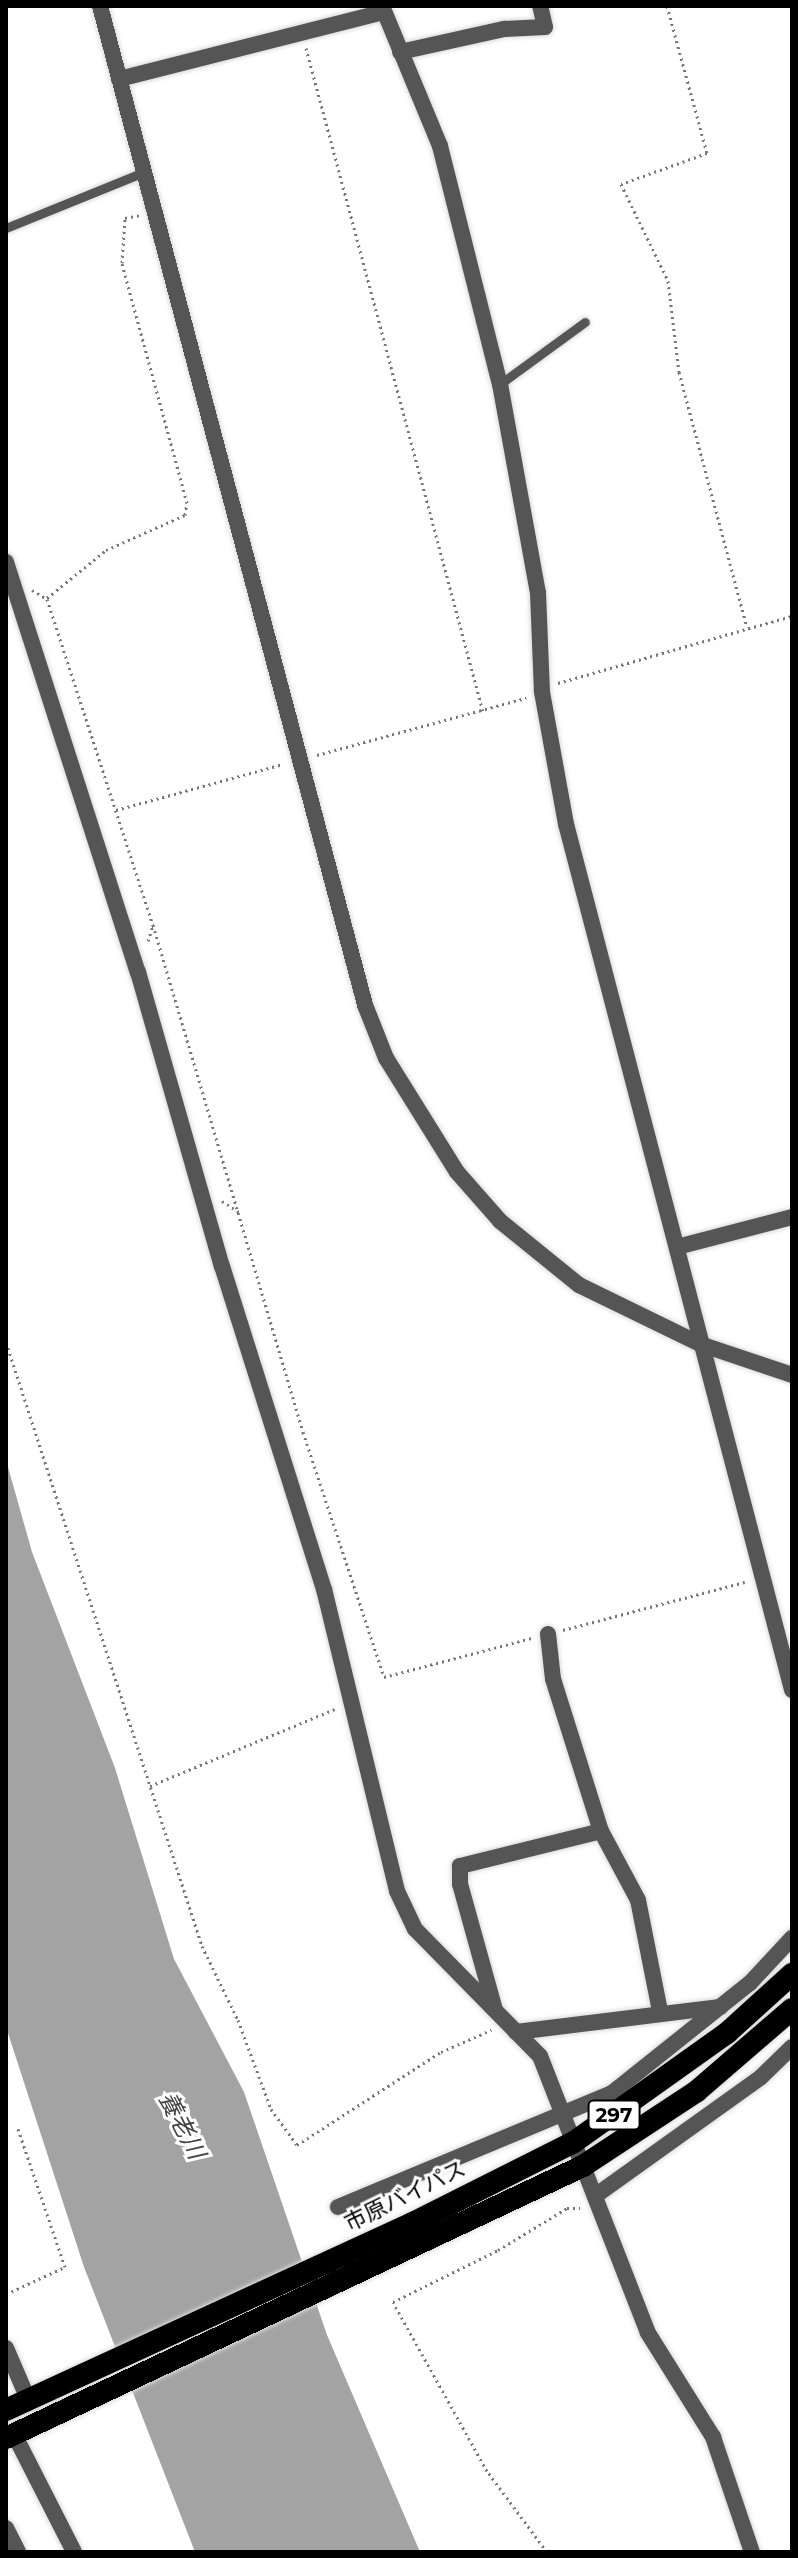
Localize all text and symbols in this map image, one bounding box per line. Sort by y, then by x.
water label: 養老川 [153,2086,211,2164]
road number: 297 [586,2099,642,2131]
street label: 市原バイパス [340,2155,470,2237]

